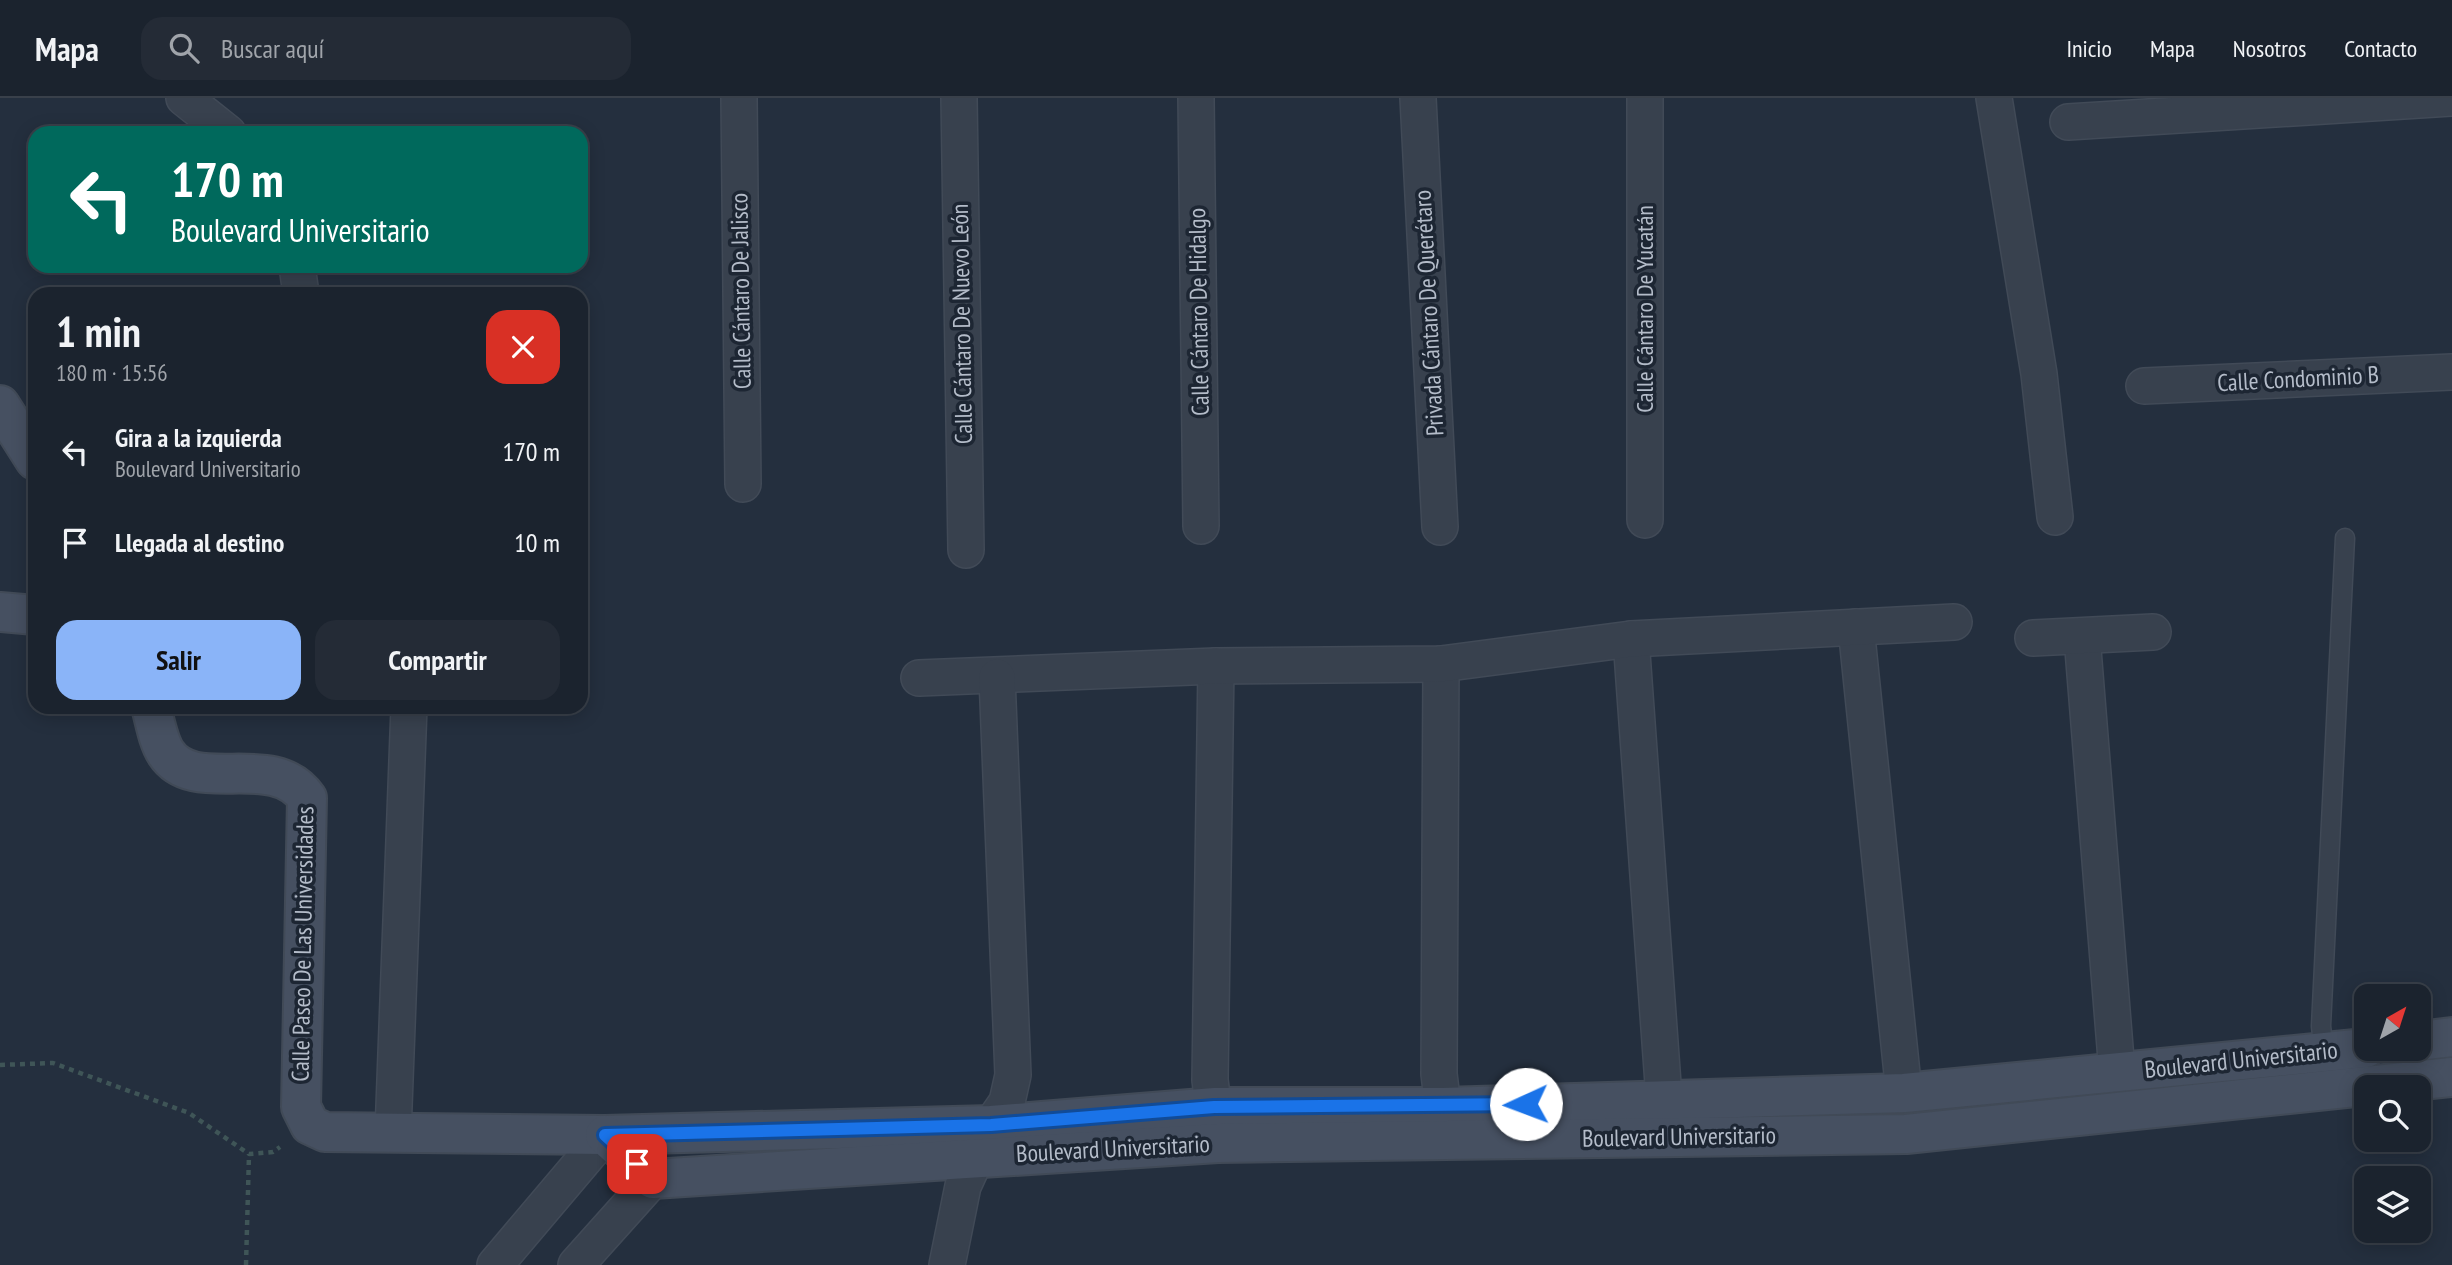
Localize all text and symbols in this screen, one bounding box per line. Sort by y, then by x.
search box [141,17,631,80]
text: Mapa [35,27,99,70]
icon: search [165,29,203,67]
text: Buscar aquí [221,32,324,65]
text: Inicio [2066,33,2112,64]
text: Mapa [2150,33,2195,64]
text: Nosotros [2233,33,2306,64]
text: Contacto [2344,33,2417,64]
text: 170 m [171,147,284,211]
icon: left [56,154,147,245]
street label: Privada Cántaro De Querétaro [1407,189,1450,437]
street label: Calle Cántaro De Jalisco [723,193,758,389]
street label: Calle Cántaro De Nuevo León [944,203,979,445]
street label: Calle Cántaro De Yucatán [1629,205,1660,413]
street label: Calle Cántaro De Hidalgo [1181,208,1216,416]
text: Boulevard Universitario [171,209,430,251]
text: 1 min [56,304,141,359]
button: close [486,310,560,384]
text: 180 m · 15:56 [56,358,168,387]
street label: Calle Condominio B [2216,359,2380,398]
text: Gira a la izquierda [115,421,282,454]
icon: left [56,433,94,471]
text: 170 m [502,435,560,468]
text: Boulevard Universitario [115,454,301,483]
icon: arrive [56,524,94,562]
text: Llegada al destino [115,526,284,559]
text: 10 m [514,526,560,559]
button: Salir [56,620,301,700]
button: Compartir [315,620,560,700]
street label: Calle Paseo De Las Universidades [285,806,320,1082]
north arrow [2354,984,2431,1060]
map controls [2354,984,2431,1243]
street label: Boulevard Universitario [2143,1034,2339,1085]
position arrow [1489,1067,1563,1141]
button: search [2354,1075,2431,1152]
street label: Boulevard Universitario [1582,1119,1776,1154]
street label: Boulevard Universitario [1015,1128,1211,1169]
pin [607,1134,667,1194]
icon: arrive [618,1145,656,1183]
button: layers [2354,1166,2431,1243]

